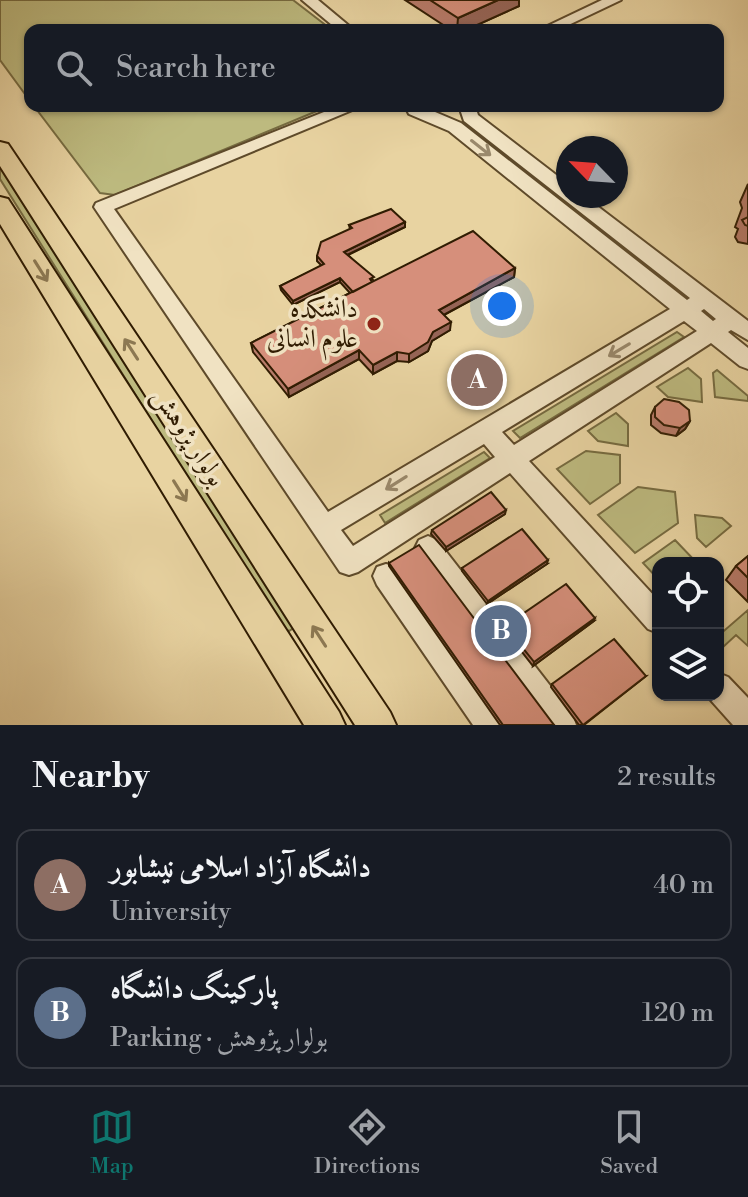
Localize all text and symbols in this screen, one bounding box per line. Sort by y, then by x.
search box [24,24,724,112]
icon: search [52,46,96,90]
text: Search here [116,49,276,87]
north arrow [556,136,628,208]
one-way arrow [471,139,492,157]
one-way arrow [34,259,50,282]
your location [482,286,522,326]
place label: دانشکده علوم انسانی [267,293,358,361]
marker: دانشکده علوم انسانی [365,315,383,333]
one-way arrow [122,338,139,360]
one-way arrow [608,342,631,358]
pin: A [451,350,503,410]
street label: بولوار پژوهش [144,382,233,493]
one-way arrow [385,476,408,492]
one-way arrow [172,479,188,502]
map controls [652,557,724,701]
button: locate [652,557,724,629]
pin: B [475,601,527,661]
one-way arrow [311,626,328,648]
button: layers [652,629,724,701]
text: Nearby [32,756,150,798]
text: 2 results [617,761,716,793]
text: دانشگاه آزاد اسلامی نیشابور [110,849,371,887]
text: A [51,869,69,901]
text: 40 m [653,869,714,901]
text: University [110,896,231,928]
text: پارکینگ دانشگاه [110,970,277,1008]
text: B [50,997,70,1029]
text: 120 m [642,997,714,1029]
text: Parking · بولوار پژوهش [110,1022,328,1054]
tab: Map [90,1105,134,1180]
tab: Directions [314,1105,420,1180]
tab: Saved [600,1105,658,1180]

